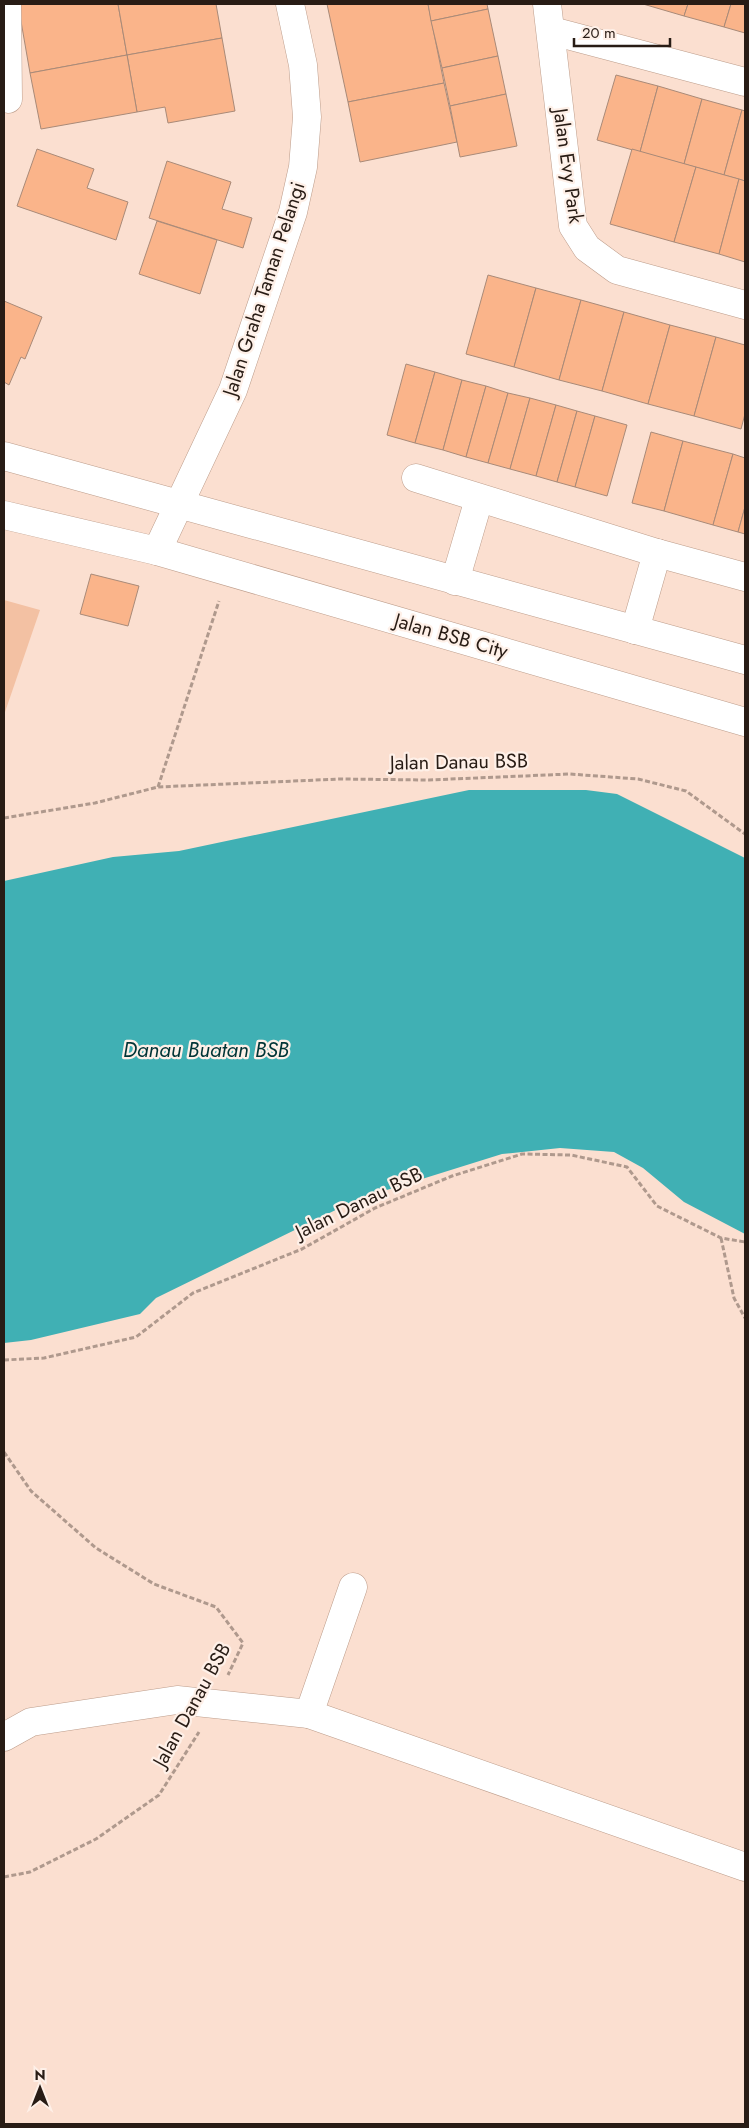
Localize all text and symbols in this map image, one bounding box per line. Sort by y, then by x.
scale bar [574,15,670,47]
text: 20 m [582,22,616,44]
street label: Jalan Evy Park [545,104,590,226]
street label: Jalan Graha Taman Pelangi [215,178,312,403]
street label: Jalan BSB City [388,605,511,666]
street label: Jalan Danau BSB [387,746,528,778]
water label: Danau Buatan BSB [123,1035,290,1065]
street label: Jalan Danau BSB [288,1160,427,1248]
street label: Jalan Danau BSB [144,1638,238,1775]
north arrow [15,2063,65,2113]
text: N [34,2065,46,2085]

